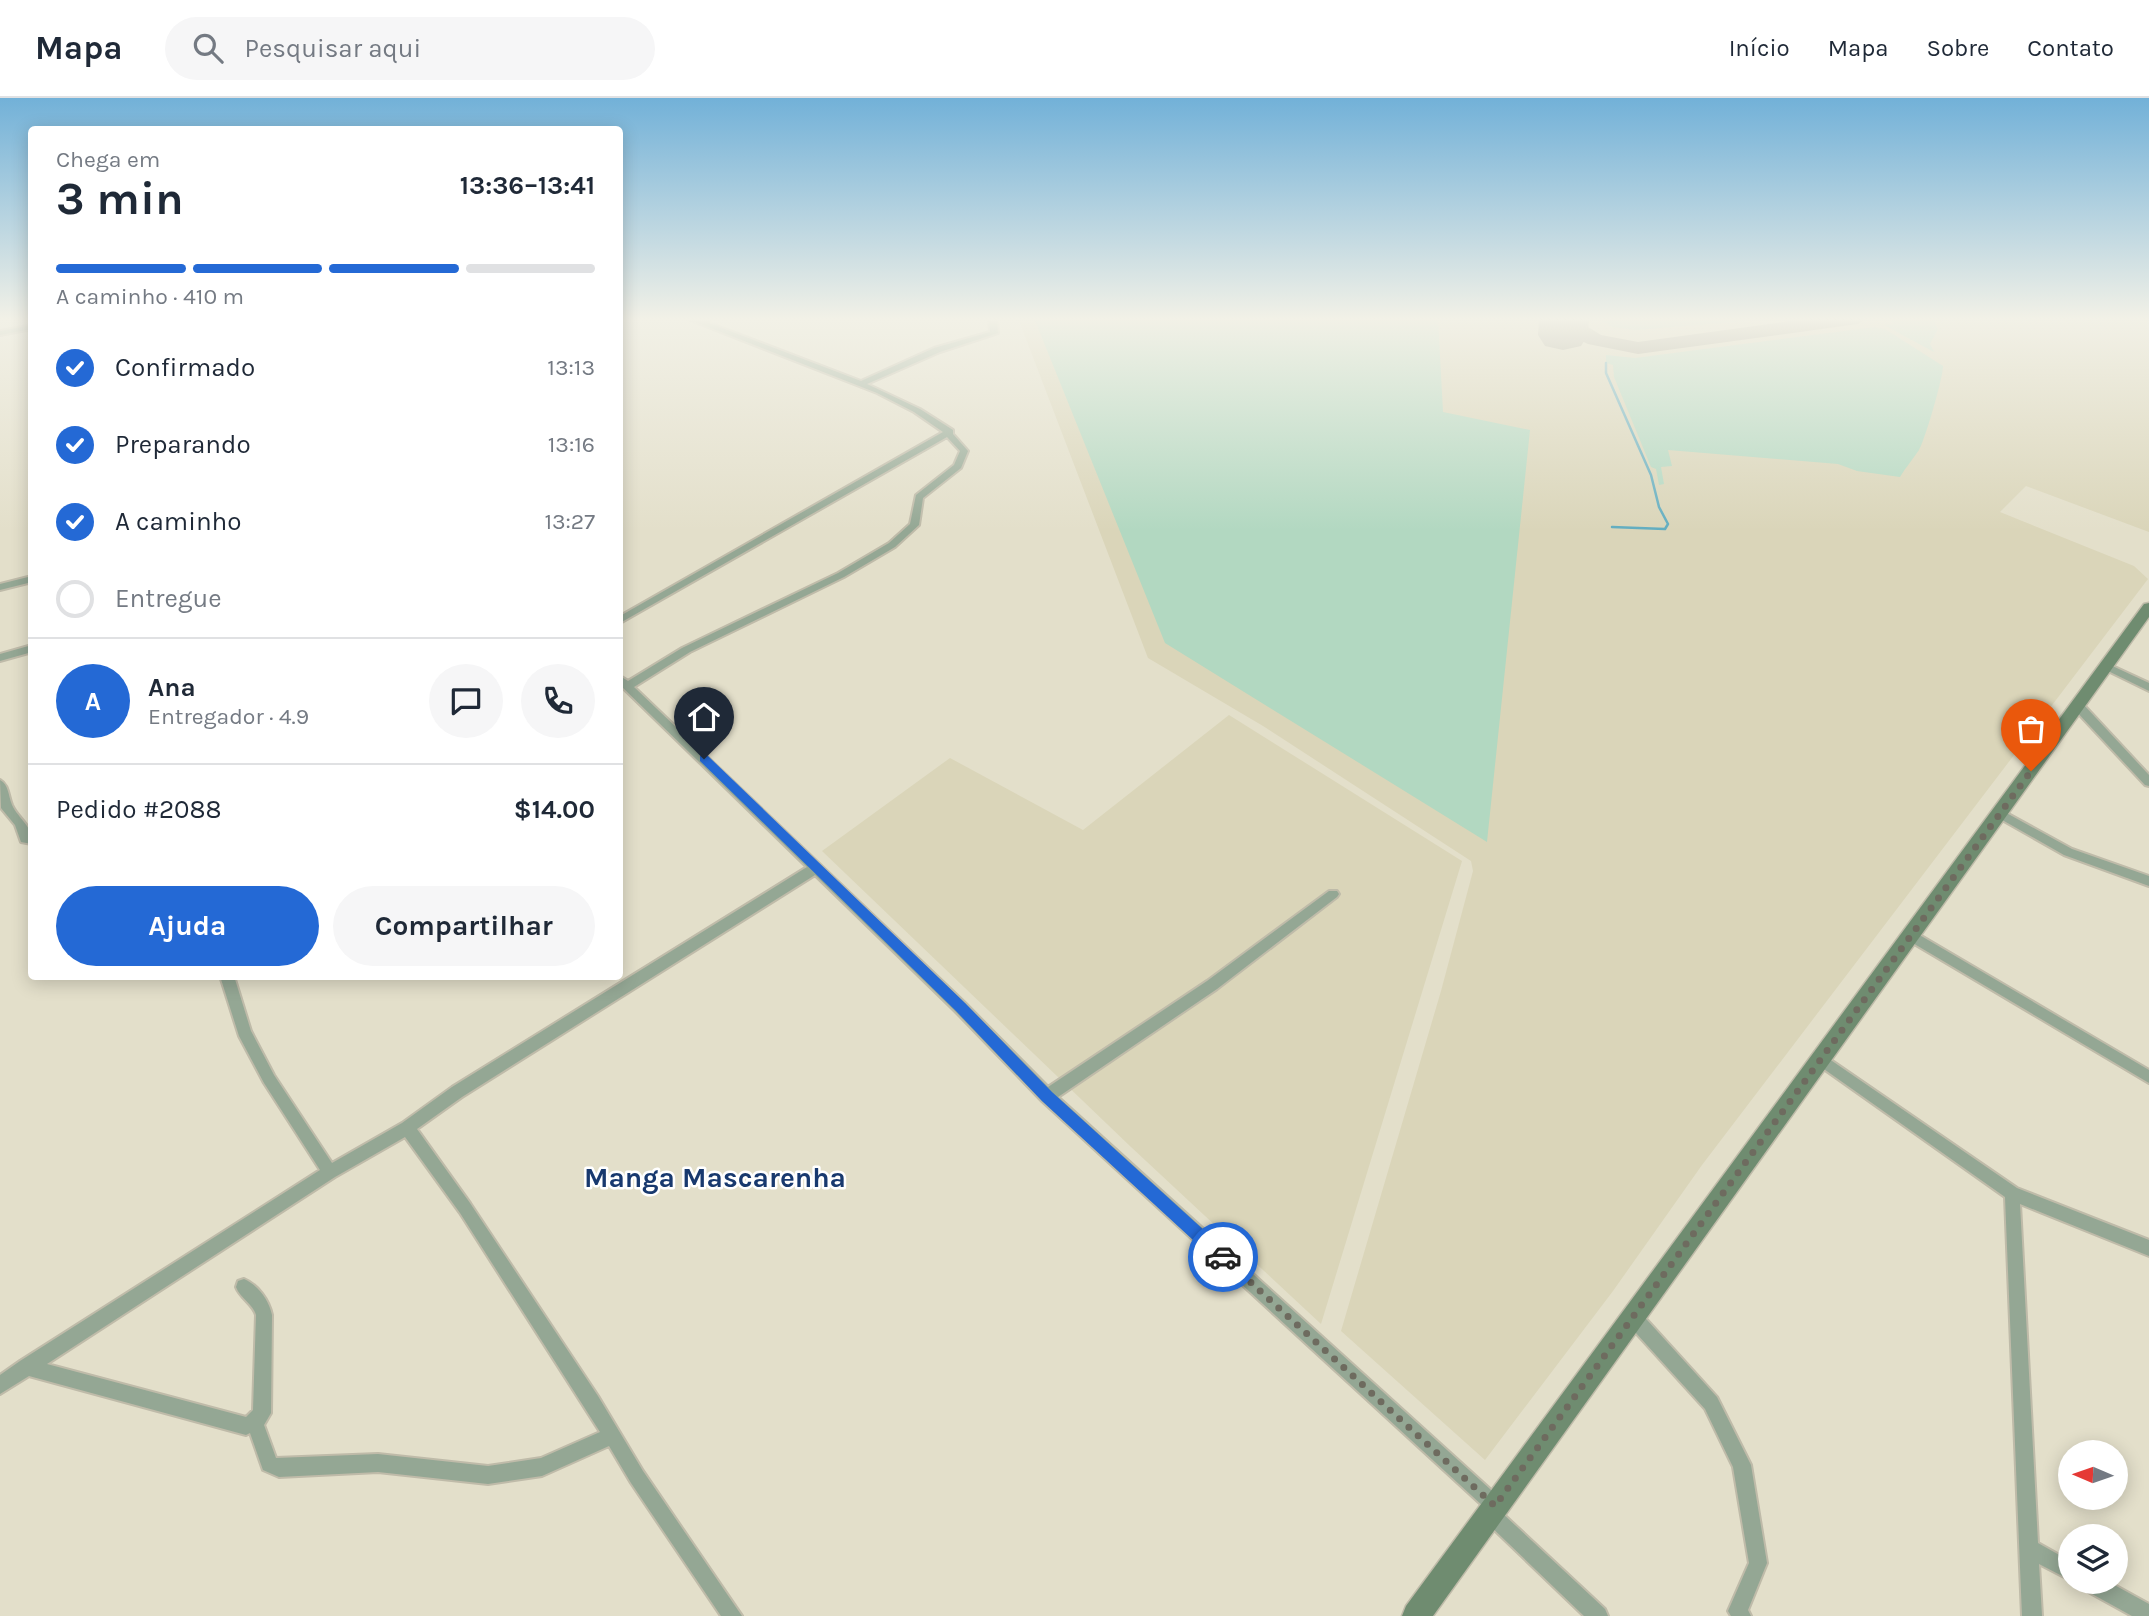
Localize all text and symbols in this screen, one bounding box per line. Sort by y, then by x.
search box [165,17,655,80]
text: Mapa [35,29,123,67]
icon: search [189,29,227,67]
text: Pesquisar aqui [245,33,421,64]
text: Início [1729,34,1790,62]
text: Mapa [1828,34,1888,62]
text: Sobre [1926,34,1989,62]
text: Contato [2027,34,2114,62]
text: Chega em [56,146,160,173]
text: 13:36–13:41 [460,170,595,201]
text: 3 min [56,172,184,226]
text: A caminho · 410 m [56,283,244,310]
icon: check [56,349,94,387]
text: Confirmado [115,352,255,383]
text: 13:13 [547,354,595,381]
icon: check [56,426,94,464]
text: Preparando [115,429,251,460]
text: 13:16 [548,431,595,458]
icon: check [56,503,94,541]
text: A caminho [115,506,242,537]
text: 13:27 [544,508,595,535]
text: Entregue [115,583,222,614]
button: chat [429,664,503,738]
button: phone [521,664,595,738]
text: Ana [148,672,196,703]
text: A [85,686,101,717]
pin [674,687,734,759]
icon: home [685,698,723,736]
pin [2001,699,2061,771]
text: Entregador · 4.9 [148,703,309,730]
icon: bag [2012,710,2050,748]
text: Pedido #2088 [56,794,221,825]
text: $14.00 [514,794,595,825]
button: Ajuda [56,886,319,966]
button: Compartilhar [333,886,595,966]
district label: Manga Mascarenha [584,1161,846,1194]
courier [1188,1222,1258,1292]
icon: car [1204,1238,1242,1276]
north arrow [2058,1440,2128,1510]
map controls [2058,1440,2128,1594]
button: layers [2058,1524,2128,1594]

